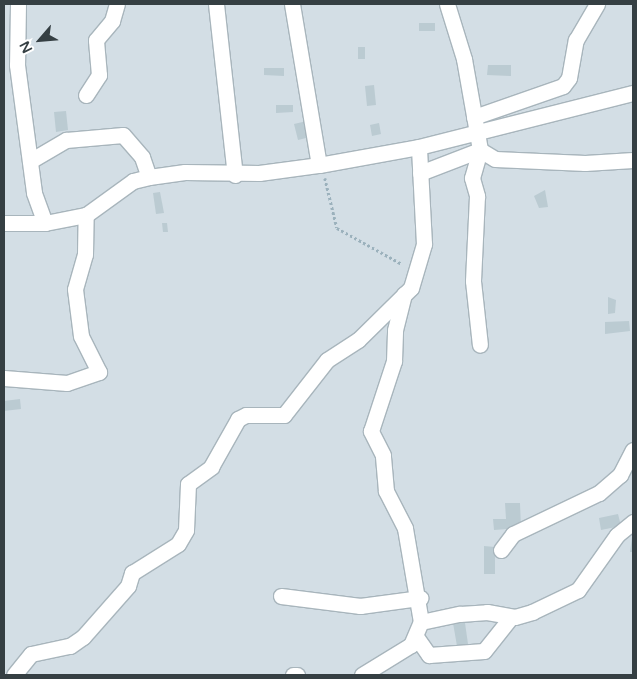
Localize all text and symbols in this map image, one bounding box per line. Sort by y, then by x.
north arrow [15,15,65,65]
text: N [16,38,36,56]

